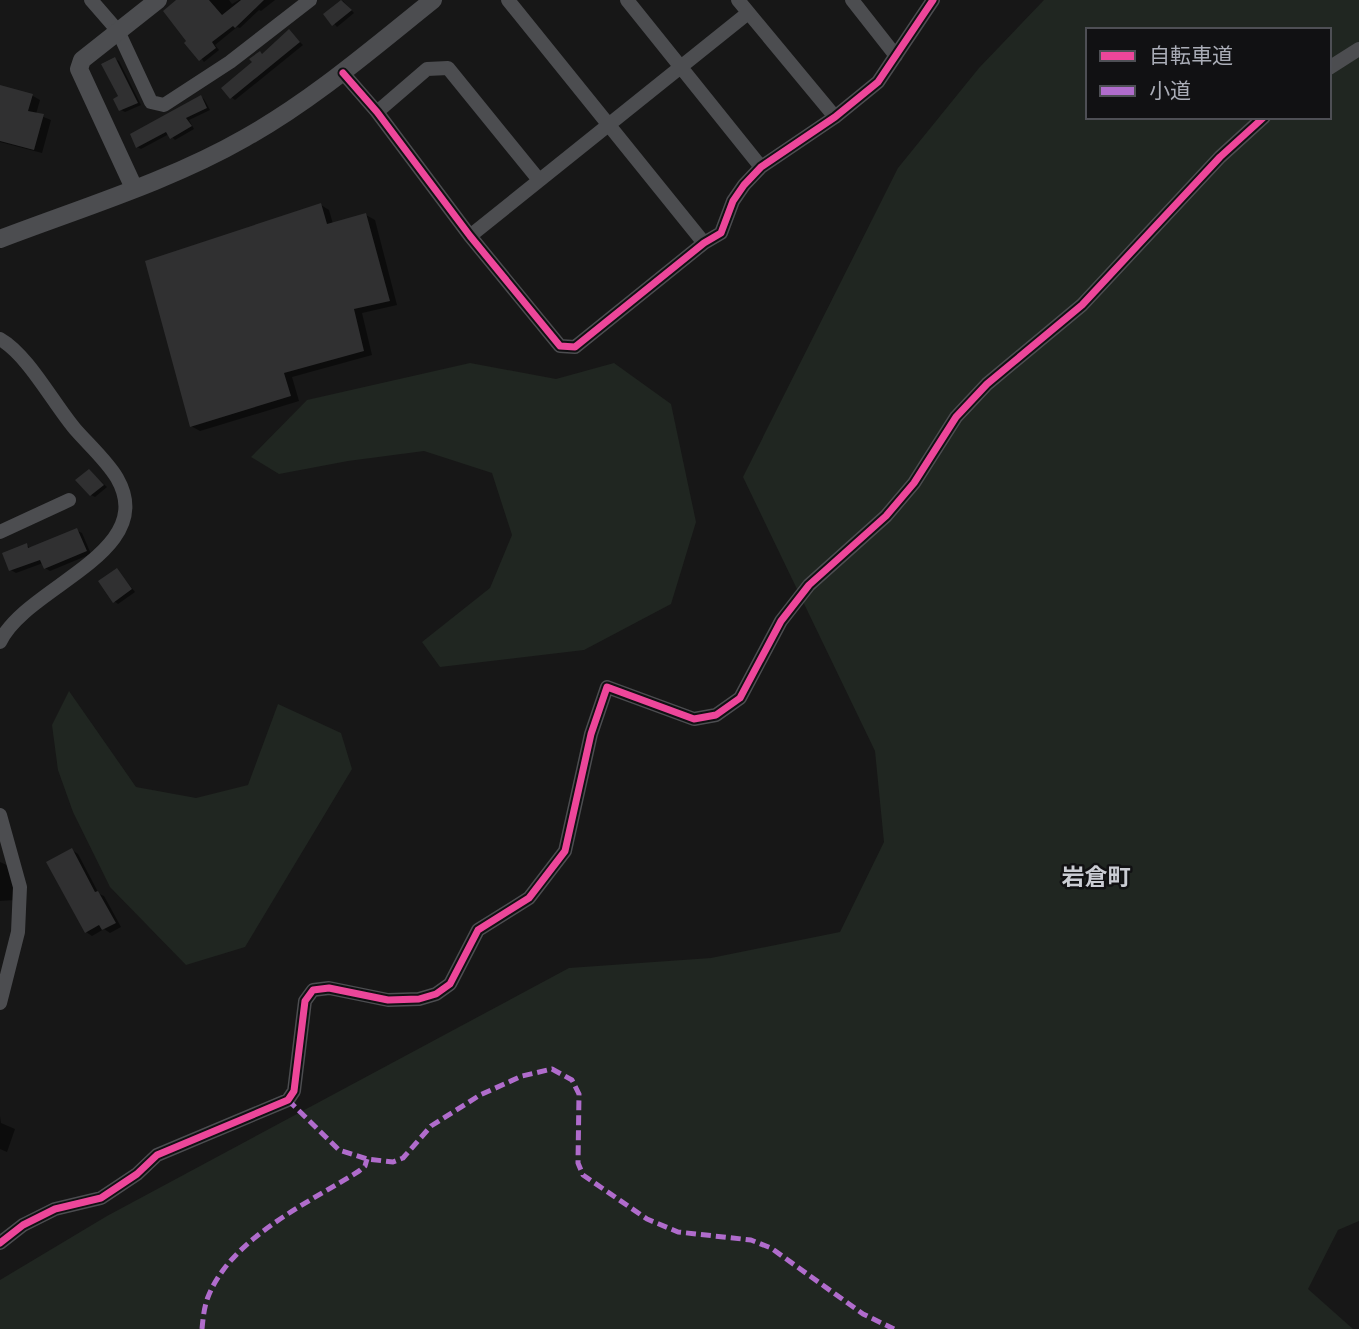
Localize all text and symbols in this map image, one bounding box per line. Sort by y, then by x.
legend [1086,28,1331,119]
text: 自転車道 [1149,42,1233,67]
text: 小道 [1149,77,1191,102]
district label: 岩倉町 [1062,862,1131,890]

